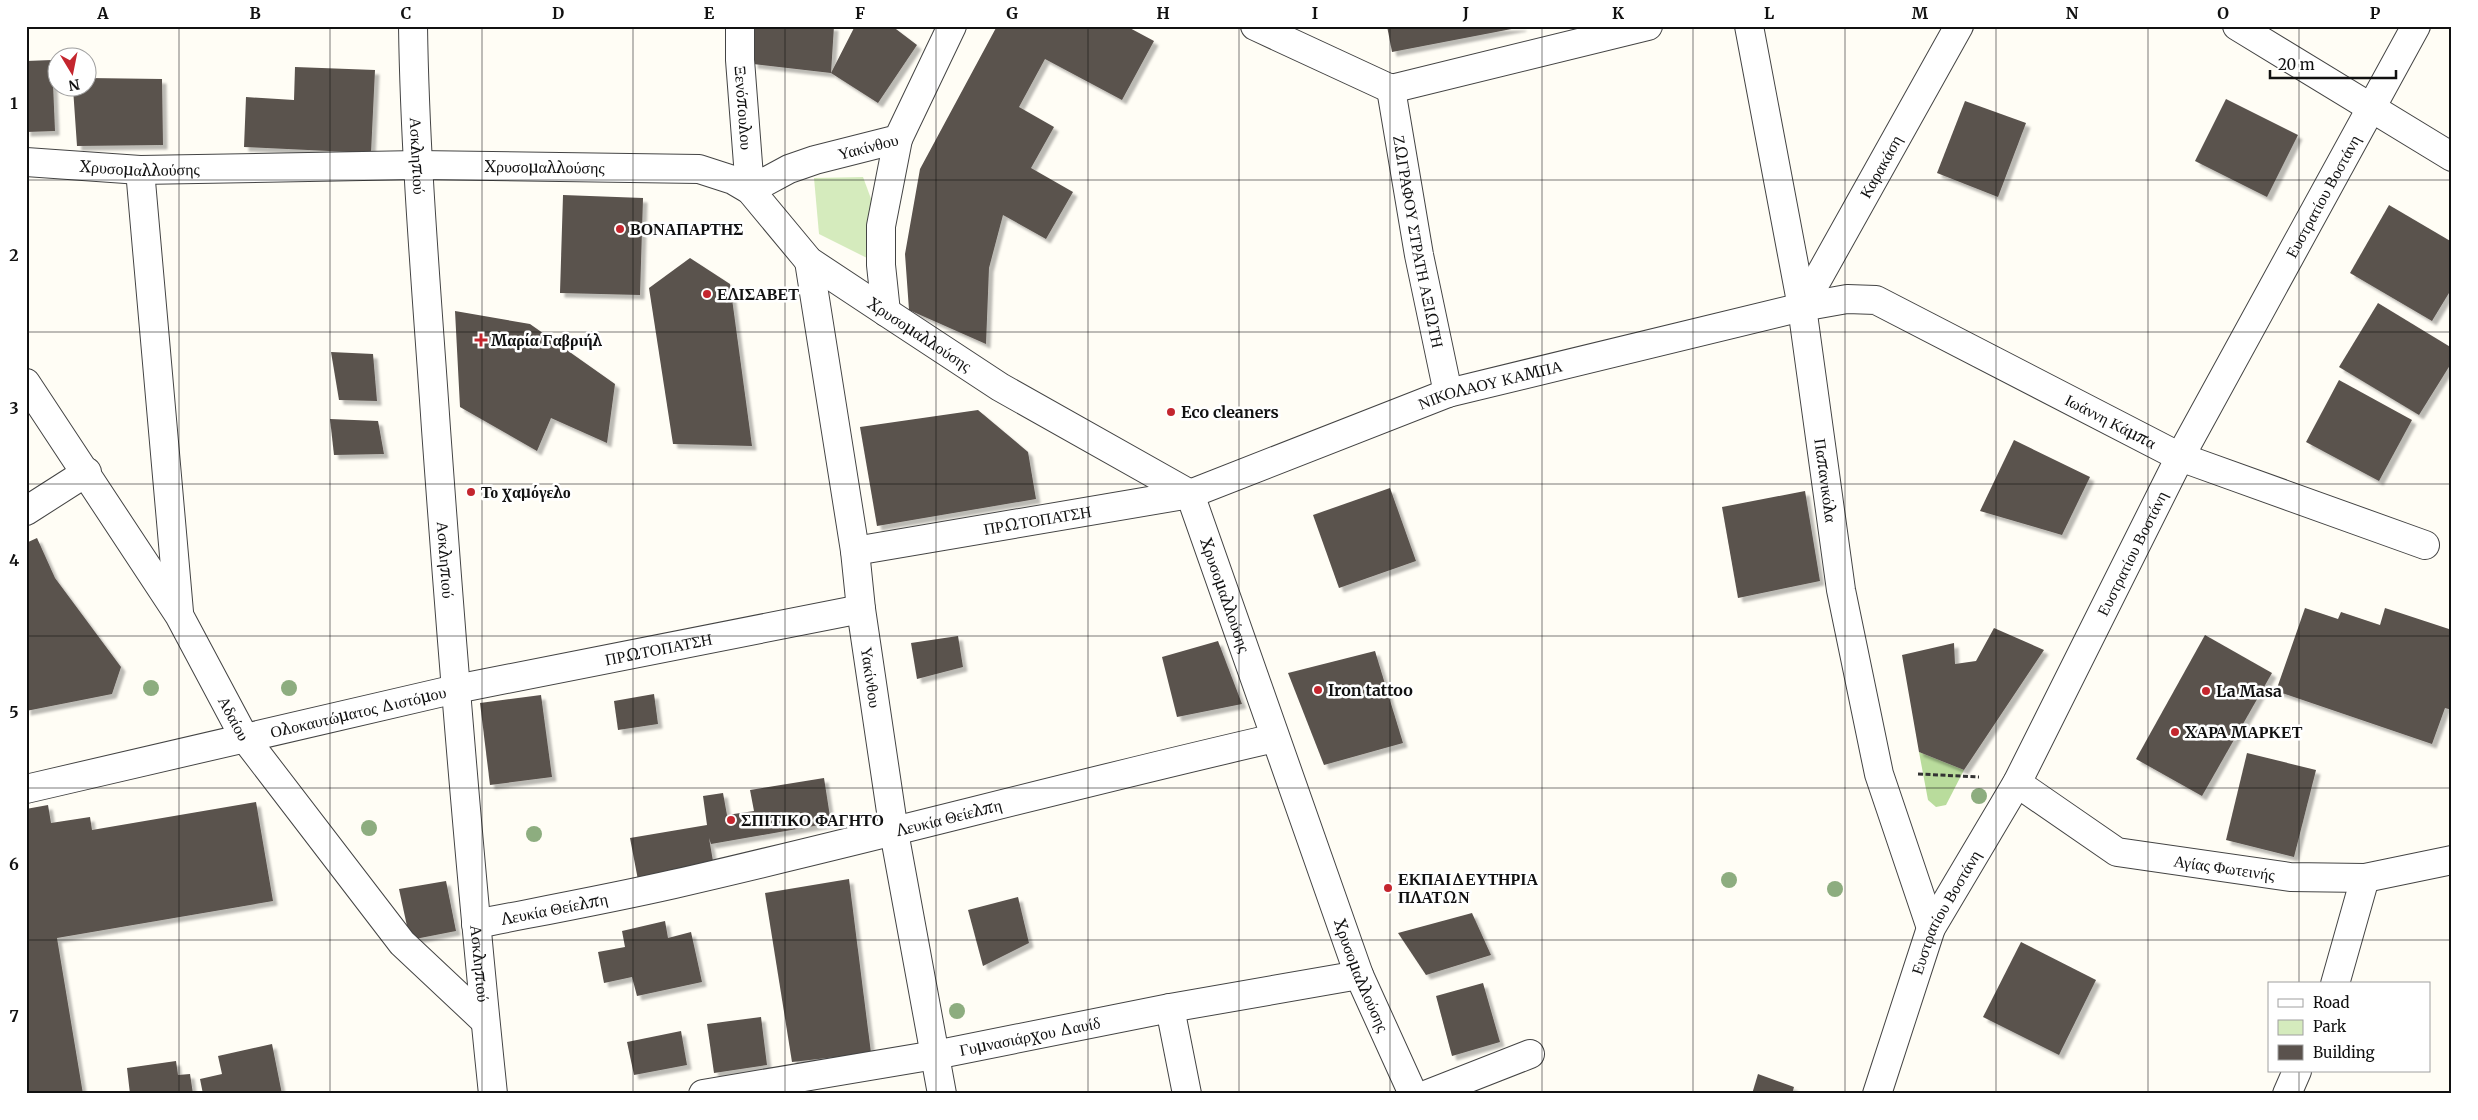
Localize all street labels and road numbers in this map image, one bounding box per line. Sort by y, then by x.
street label: Ξενόπουλου [730,65,757,151]
street label: Ασκληπιού [406,117,430,195]
street label: Υακίνθου [836,129,900,164]
street label: Καρακάση [1855,131,1906,201]
street label: Ευστρατίου Βοστάνη [2281,131,2365,261]
street label: ΖΩΓΡΑΦΟΥ ΣΤΡΑΤΗ ΑΞΙΩΤΗ [1389,134,1448,350]
street label: Χρυσομαλλούσης [79,156,201,180]
street label: Χρυσομαλλούσης [484,156,606,178]
street label: Χρυσομαλλούσης [864,293,976,376]
street label: ΝΙΚΟΛΑΟΥ ΚΑΜΠΑ [1415,355,1565,414]
street label: Ιωάννη Κάμπα [2062,389,2160,453]
street label: Παπανικόλα [1810,437,1842,524]
street label: Ευστρατίου Βοστάνη [2092,487,2172,619]
street label: ΠΡΩΤΟΠΑΤΣΗ [982,501,1093,539]
street label: Ασκληπιού [433,521,459,599]
street label: Χρυσομαλλούσης [1196,535,1255,656]
street label: ΠΡΩΤΟΠΑΤΣΗ [603,629,714,669]
street label: Υακίνθου [857,645,886,709]
street label: Ολοκαυτώματος Διστόμου [268,682,448,742]
street label: Αδαίου [214,693,254,744]
street label: Λευκία Θείελπη [893,795,1004,840]
street label: Ευστρατίου Βοστάνη [1907,846,1985,977]
street label: Αγίας Φωτεινής [2172,850,2277,885]
street label: Λευκία Θείελπη [499,888,610,929]
street label: Χρυσομαλλούσης [1330,916,1394,1036]
street label: Ασκληπιού [466,924,494,1003]
street label: Γυμνασιάρχου Δαυίδ [958,1012,1102,1060]

